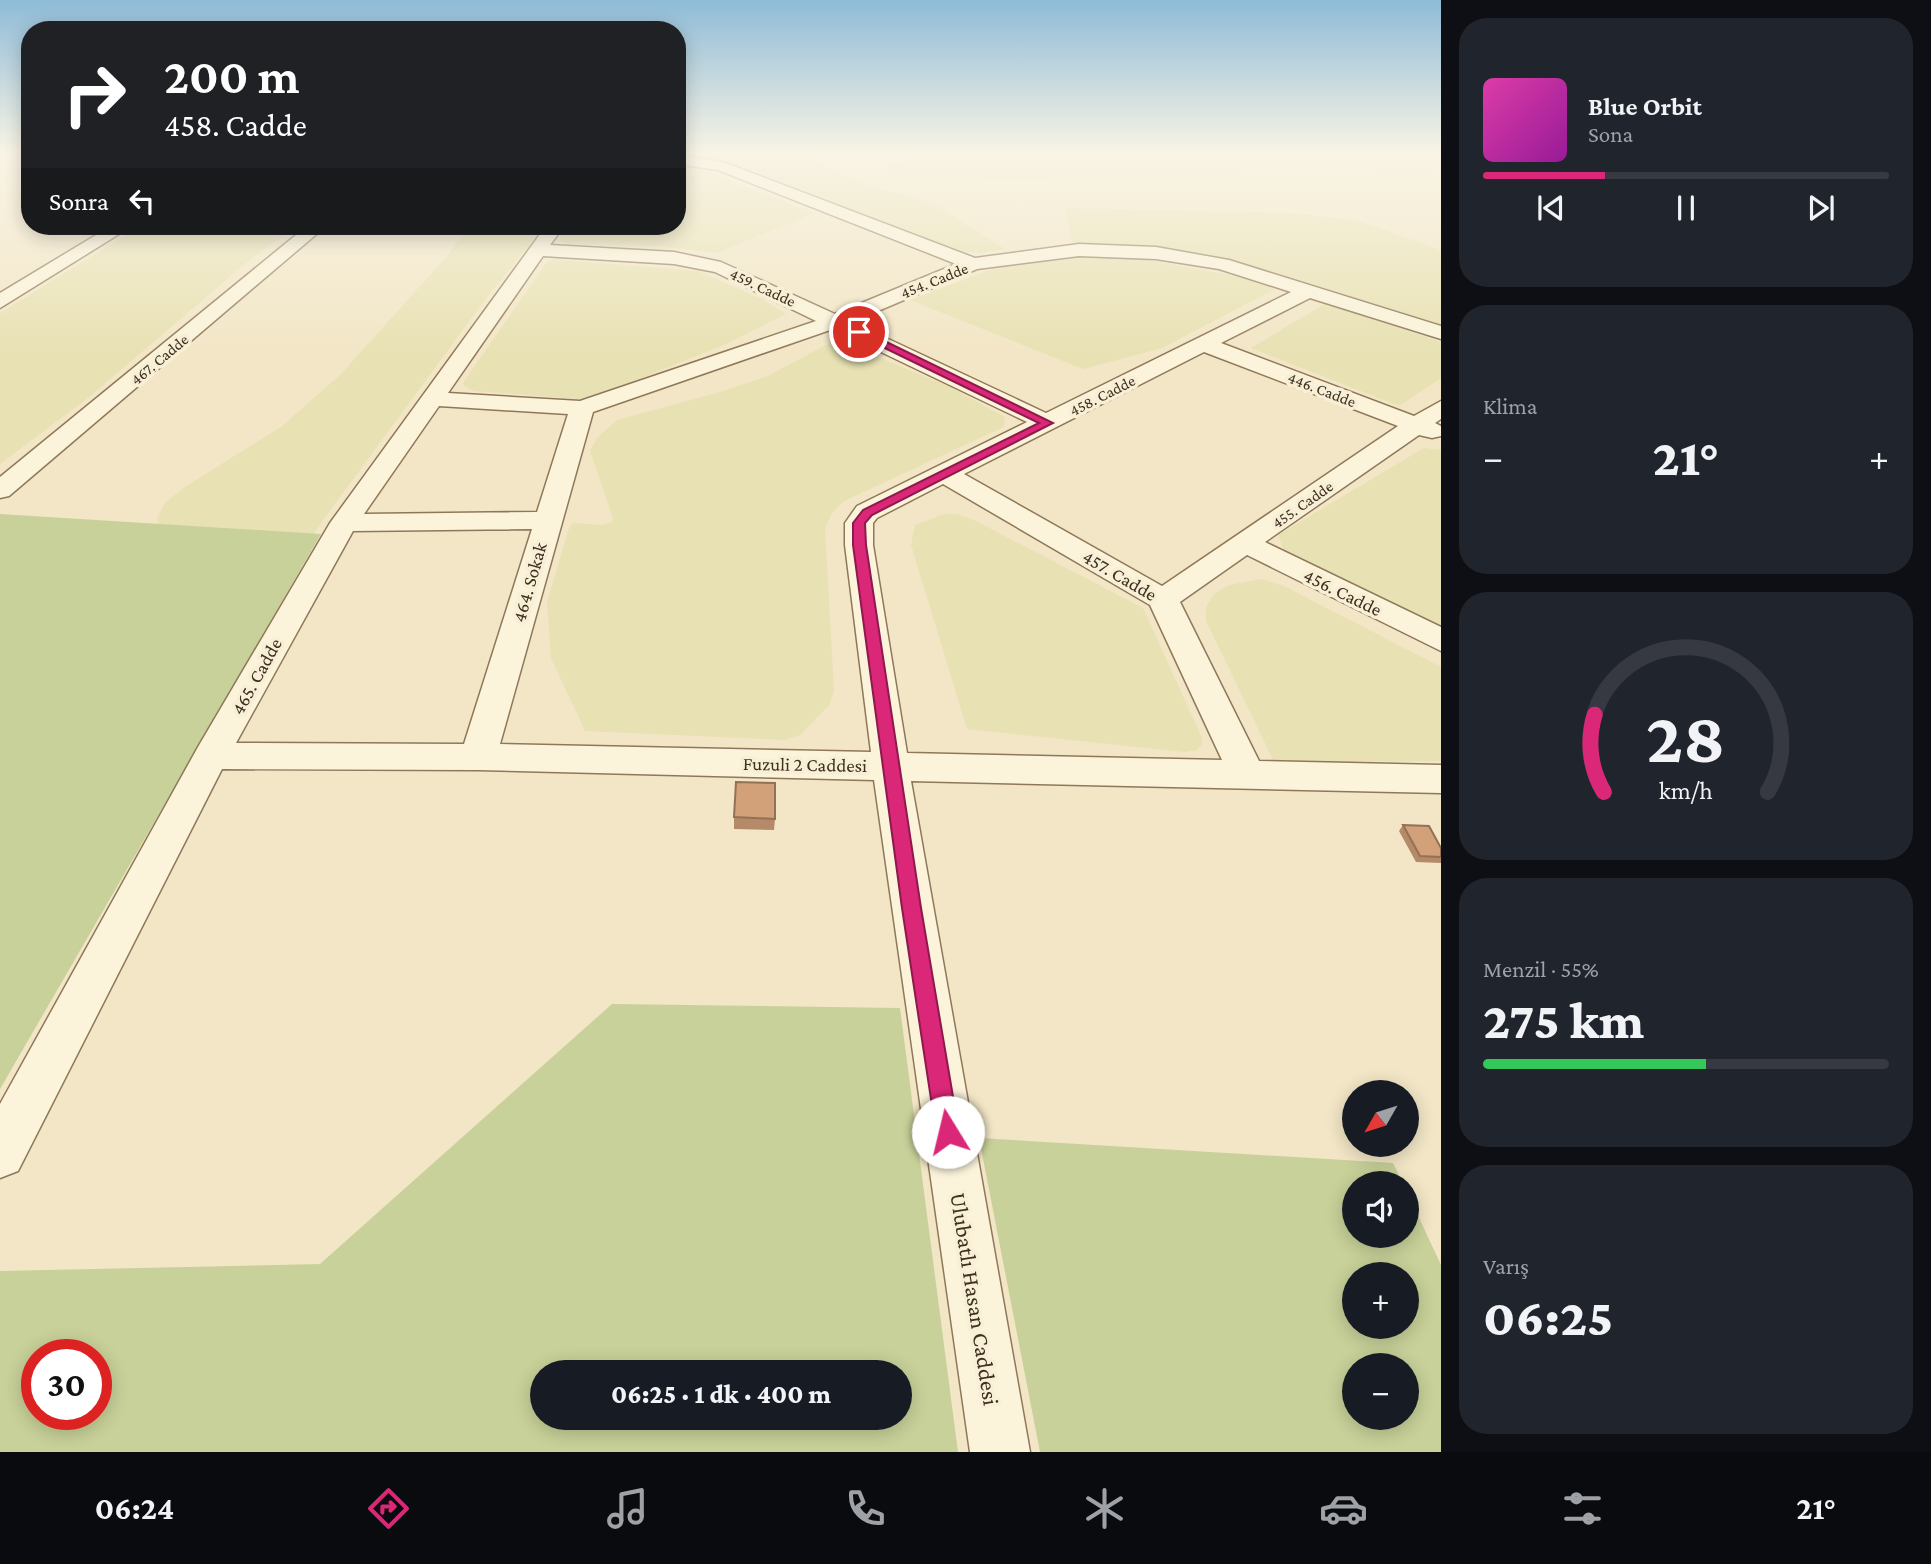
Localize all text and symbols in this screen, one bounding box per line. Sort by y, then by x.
icon: right [49,49,140,140]
text: 200 m [164,49,299,104]
text: Blue Orbit [1588,92,1702,121]
text: 458. Cadde [164,107,307,143]
text: Sona [1588,121,1633,147]
icon: left [123,182,161,220]
text: Sonra [49,187,109,216]
icon: previous [1532,189,1570,227]
icon: pause [1667,189,1705,227]
icon: next [1802,189,1840,227]
street label: 454. Cadde [898,259,970,302]
street label: 459. Cadde [727,265,798,310]
pin [829,302,889,362]
icon: arrive [840,313,878,351]
street label: 467. Cadde [127,330,191,388]
street label: 446. Cadde [1285,369,1358,410]
street label: 458. Cadde [1067,372,1138,419]
text: Klima [1483,393,1537,419]
text: 21° [1653,428,1719,486]
text: − [1483,436,1503,478]
text: + [1869,436,1889,478]
street label: 455. Cadde [1269,477,1336,531]
street label: 464. Sokak [508,539,551,625]
street label: 457. Cadde [1079,546,1161,605]
street label: 456. Cadde [1300,565,1385,620]
street label: 465. Cadde [227,634,286,718]
text: 28 [1646,697,1726,778]
street label: Fuzuli 2 Caddesi [743,753,867,776]
text: km/h [1659,777,1713,804]
text: Menzil · 55% [1483,956,1599,982]
text: 275 km [1483,991,1644,1049]
north arrow [1342,1080,1419,1157]
map controls [1342,1080,1419,1430]
position arrow [911,1095,985,1169]
button: sound [1342,1171,1419,1248]
street label: Ulubatlı Hasan Caddesi [945,1191,1005,1407]
text: Varış [1483,1253,1529,1279]
button: + [1342,1262,1419,1339]
text: 06:25 [1483,1288,1613,1346]
speed limit sign: 30 [21,1339,112,1430]
button: − [1342,1353,1419,1430]
text: 06:25 · 1 dk · 400 m [611,1380,831,1409]
icon: directions [364,1484,413,1533]
icon: music [603,1484,652,1533]
icon: phone [841,1484,890,1533]
icon: climate [1080,1484,1129,1533]
icon: car [1319,1484,1368,1533]
icon: filters [1558,1484,1607,1533]
text: 06:24 [95,1490,174,1526]
text: 21° [1796,1490,1836,1526]

